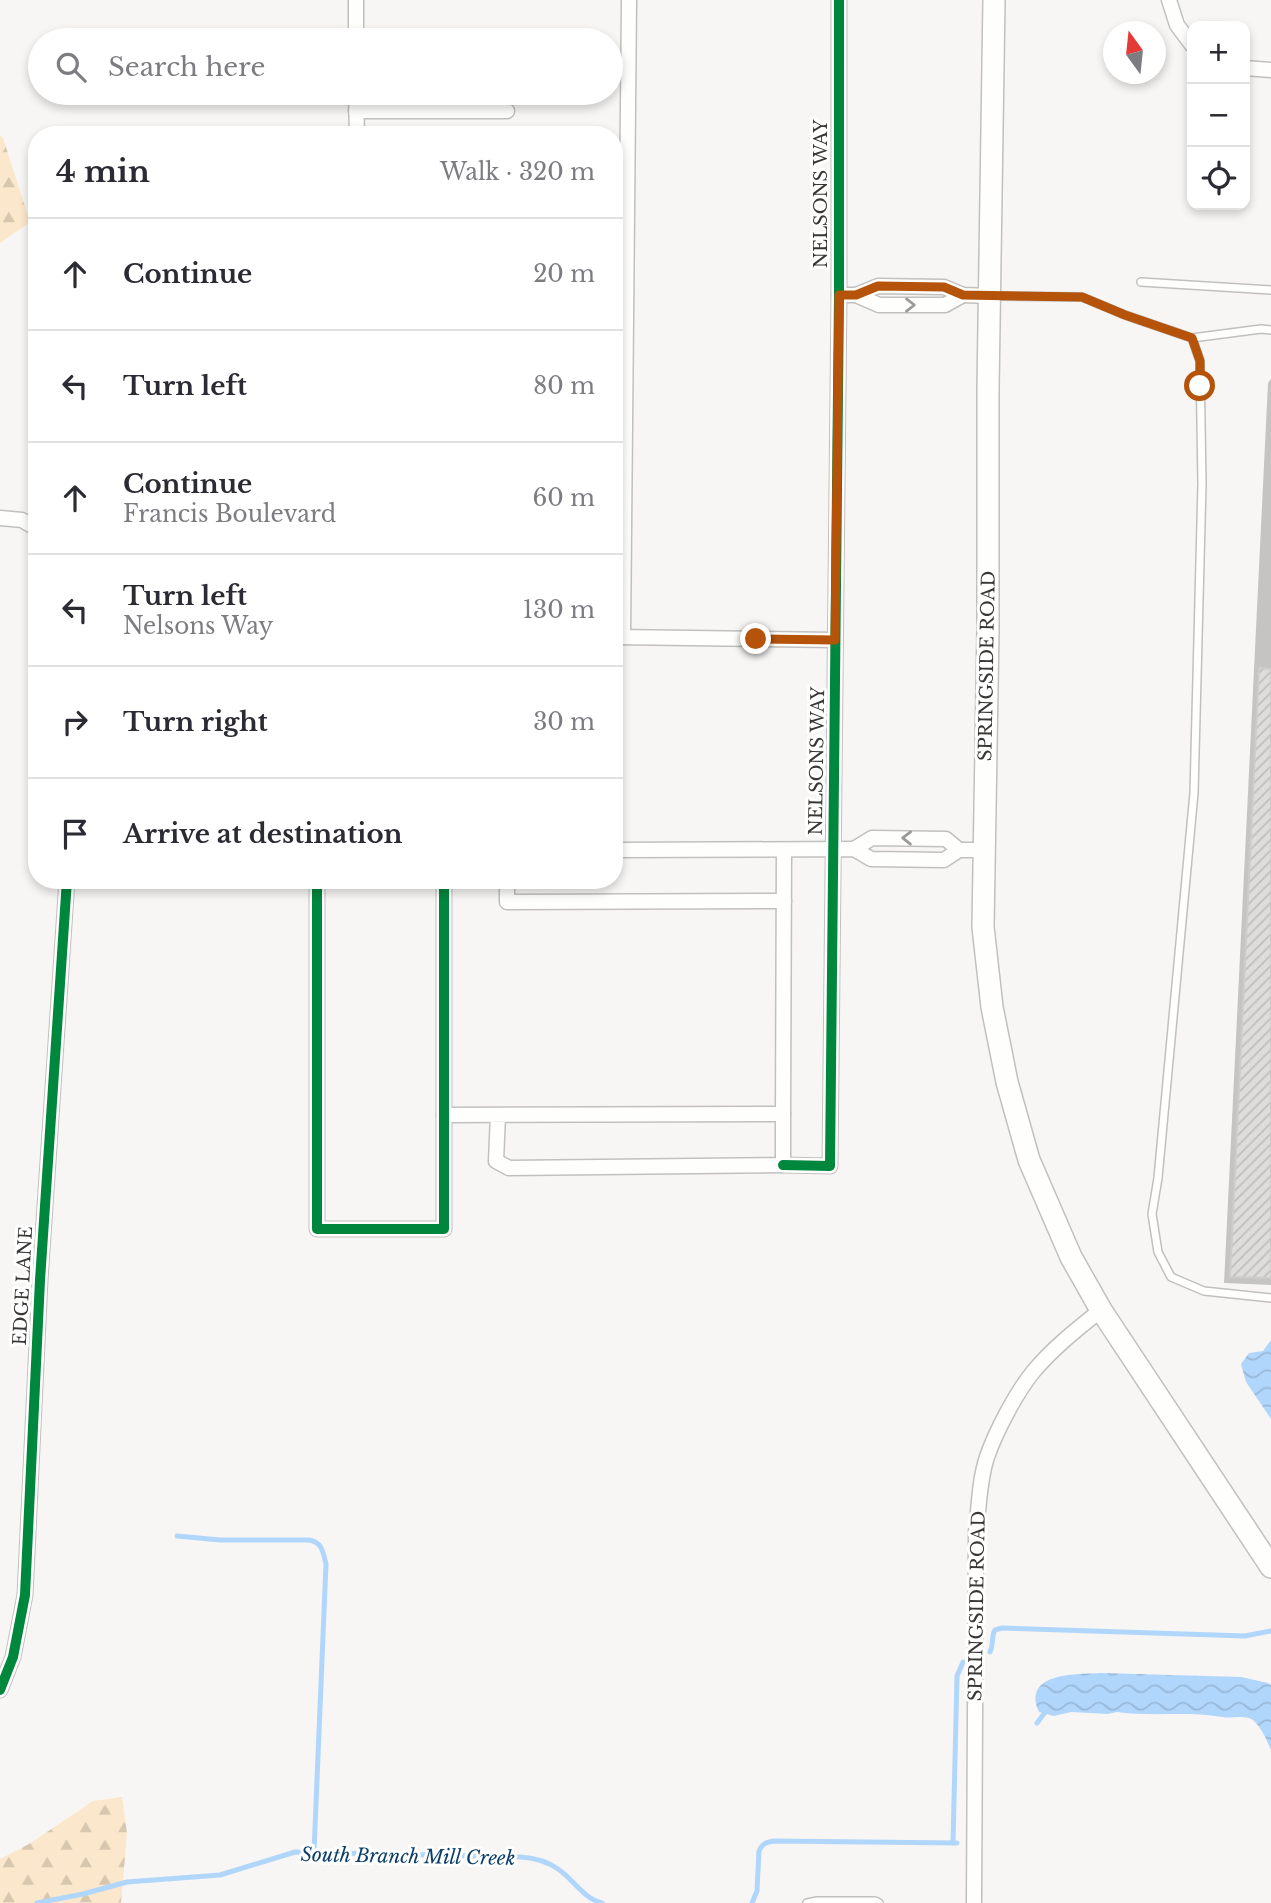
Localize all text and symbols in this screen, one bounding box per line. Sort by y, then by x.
north arrow [1103,21,1166,84]
map controls [1187,21,1250,210]
button: + [1187,21,1250,84]
search box [28,28,623,105]
icon: search [52,48,90,86]
text: Search here [108,51,265,83]
button: − [1187,84,1250,147]
street label: NELSONS WAY [810,119,832,268]
button: locate [1187,147,1250,210]
text: 4 min [56,153,150,190]
text: Walk · 320 m [440,158,595,186]
icon: ahead [56,255,94,293]
text: Continue [123,258,252,290]
text: 20 m [533,260,595,288]
one-way arrow [905,297,915,313]
icon: left [56,367,94,405]
text: Turn left [123,370,247,402]
route start [1184,370,1215,401]
text: 80 m [533,372,595,400]
text: Continue [123,468,252,500]
icon: ahead [56,479,94,517]
text: 60 m [533,484,595,512]
text: Francis Boulevard [123,500,336,528]
street label: SPRINGSIDE ROAD [974,571,1000,761]
text: Turn left [123,580,247,612]
icon: left [56,591,94,629]
text: 130 m [523,596,595,624]
text: Nelsons Way [123,612,273,640]
route end [740,623,771,654]
street label: NELSONS WAY [805,686,829,836]
icon: right [56,703,94,741]
text: Turn right [123,706,268,738]
text: 30 m [533,708,595,736]
icon: arrive [56,815,94,853]
text: Arrive at destination [123,818,403,850]
one-way arrow [901,831,912,846]
street label: EDGE LANE [9,1226,37,1346]
street label: SPRINGSIDE ROAD [964,1511,990,1701]
water label: South Branch Mill Creek [300,1843,516,1870]

